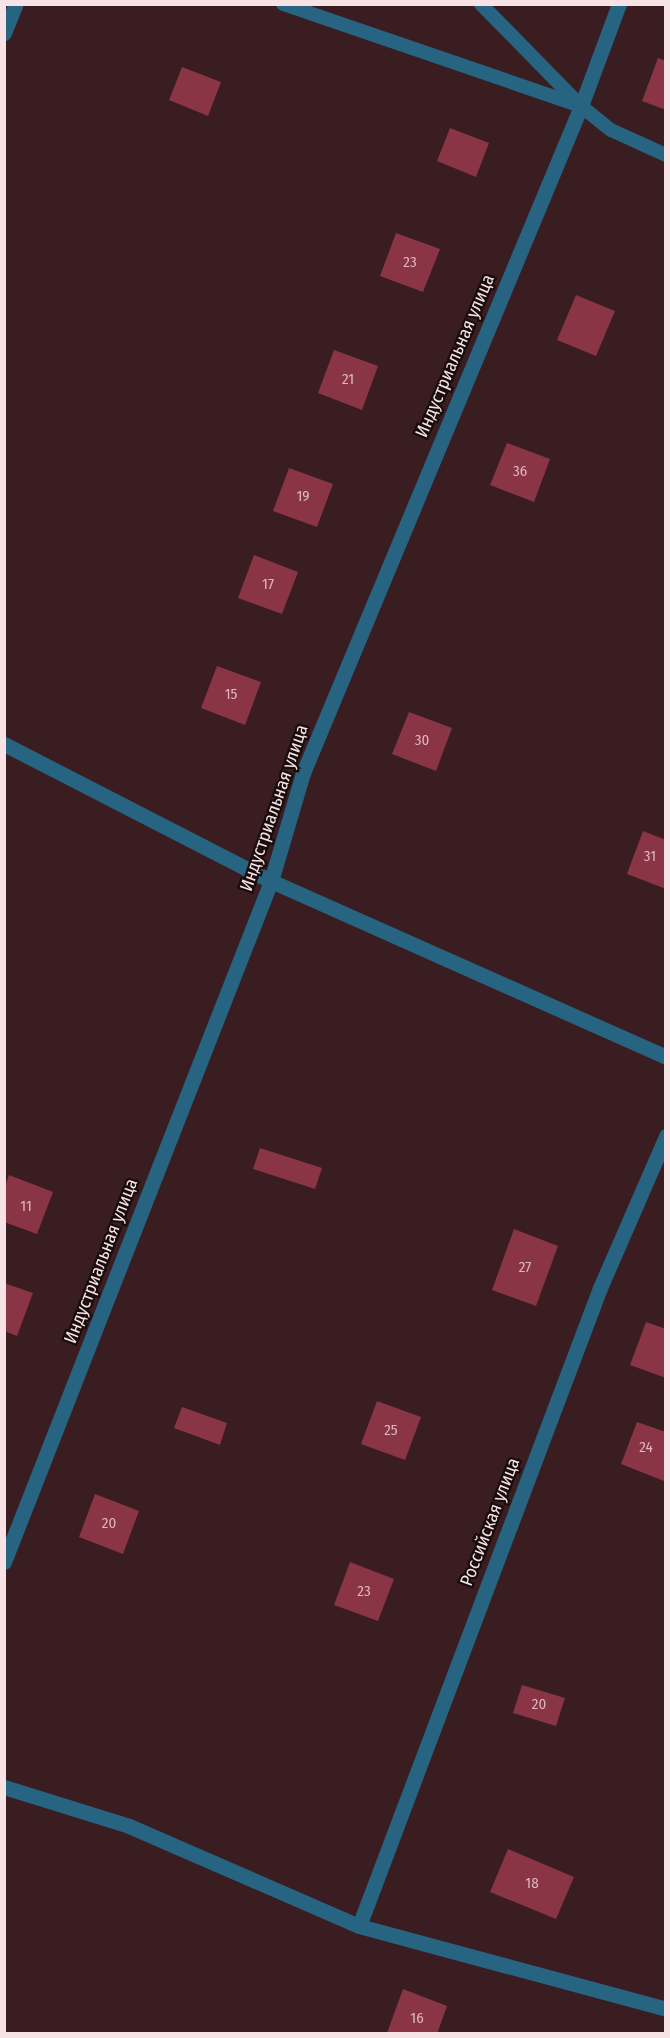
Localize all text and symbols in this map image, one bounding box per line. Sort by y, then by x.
house number: 23 [403,254,417,272]
street label: Индустриальная улица [411,271,499,441]
house number: 21 [342,371,354,389]
house number: 36 [513,463,527,481]
house number: 19 [296,488,310,506]
house number: 17 [262,576,274,594]
house number: 15 [225,686,237,704]
street label: Индустриальная улица [235,722,313,894]
house number: 30 [415,732,429,750]
house number: 31 [644,848,656,866]
street label: Индустриальная улица [60,1176,142,1346]
house number: 11 [20,1198,32,1216]
house number: 27 [519,1259,531,1277]
house number: 25 [384,1422,398,1440]
house number: 24 [639,1439,653,1457]
street label: Российская улица [456,1455,524,1589]
house number: 20 [102,1515,116,1533]
house number: 23 [357,1583,371,1601]
house number: 20 [532,1696,546,1714]
house number: 18 [525,1875,539,1893]
house number: 16 [410,2010,424,2028]

